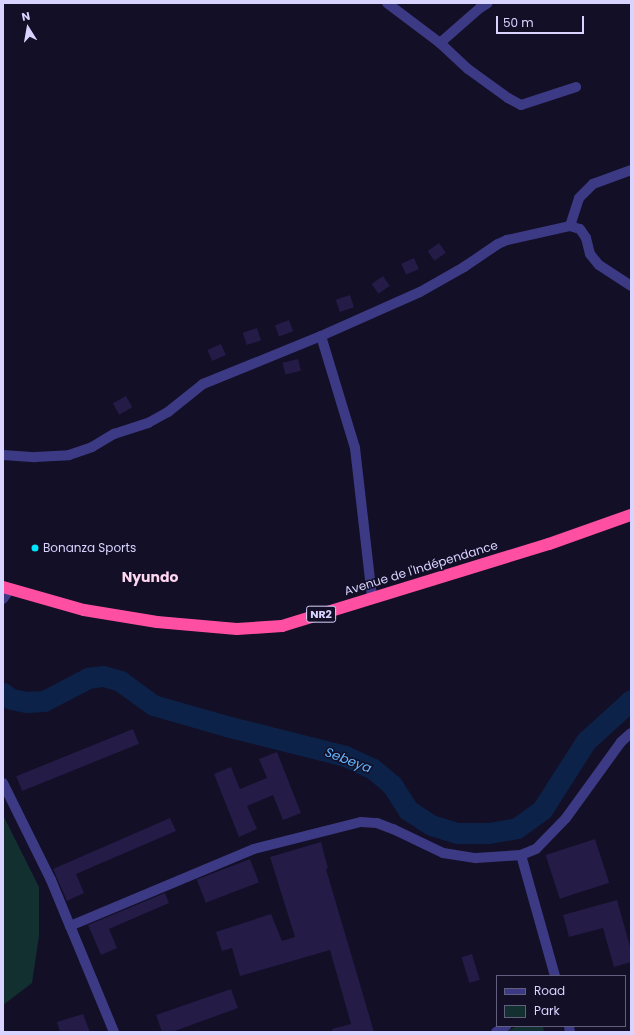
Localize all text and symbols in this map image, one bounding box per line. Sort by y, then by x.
north arrow [8,8,48,48]
text: N [20,8,31,25]
scale bar [498,8,586,34]
text: 50 m [503,14,534,31]
street label: Avenue de l'Indépendance [342,538,500,598]
place label: Bonanza Sports [43,541,136,555]
marker: Bonanza Sports [30,543,40,553]
district label: Nyundo [122,569,178,585]
road number: NR2 [306,605,336,623]
water label: Sebeya [323,745,373,777]
legend [496,975,626,1027]
text: Road [534,982,565,999]
text: Park [534,1002,560,1019]

